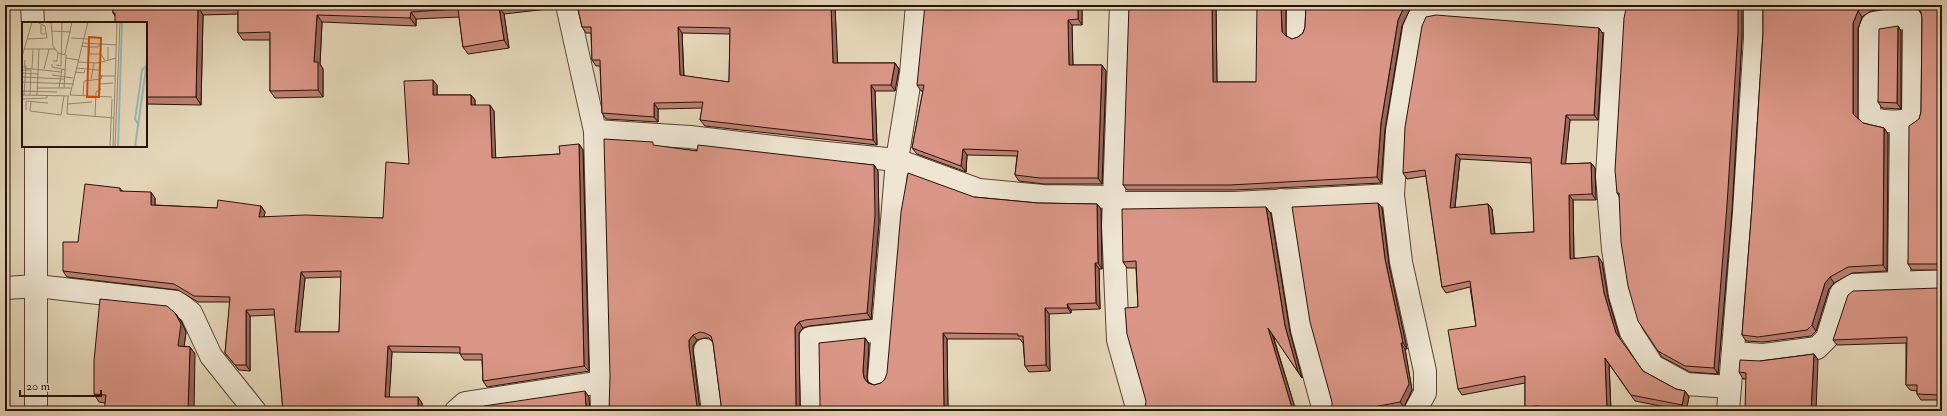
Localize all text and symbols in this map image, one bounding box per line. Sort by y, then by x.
inset map [22,22,147,147]
scale bar [20,372,101,398]
text: 20 m [26,379,51,394]

